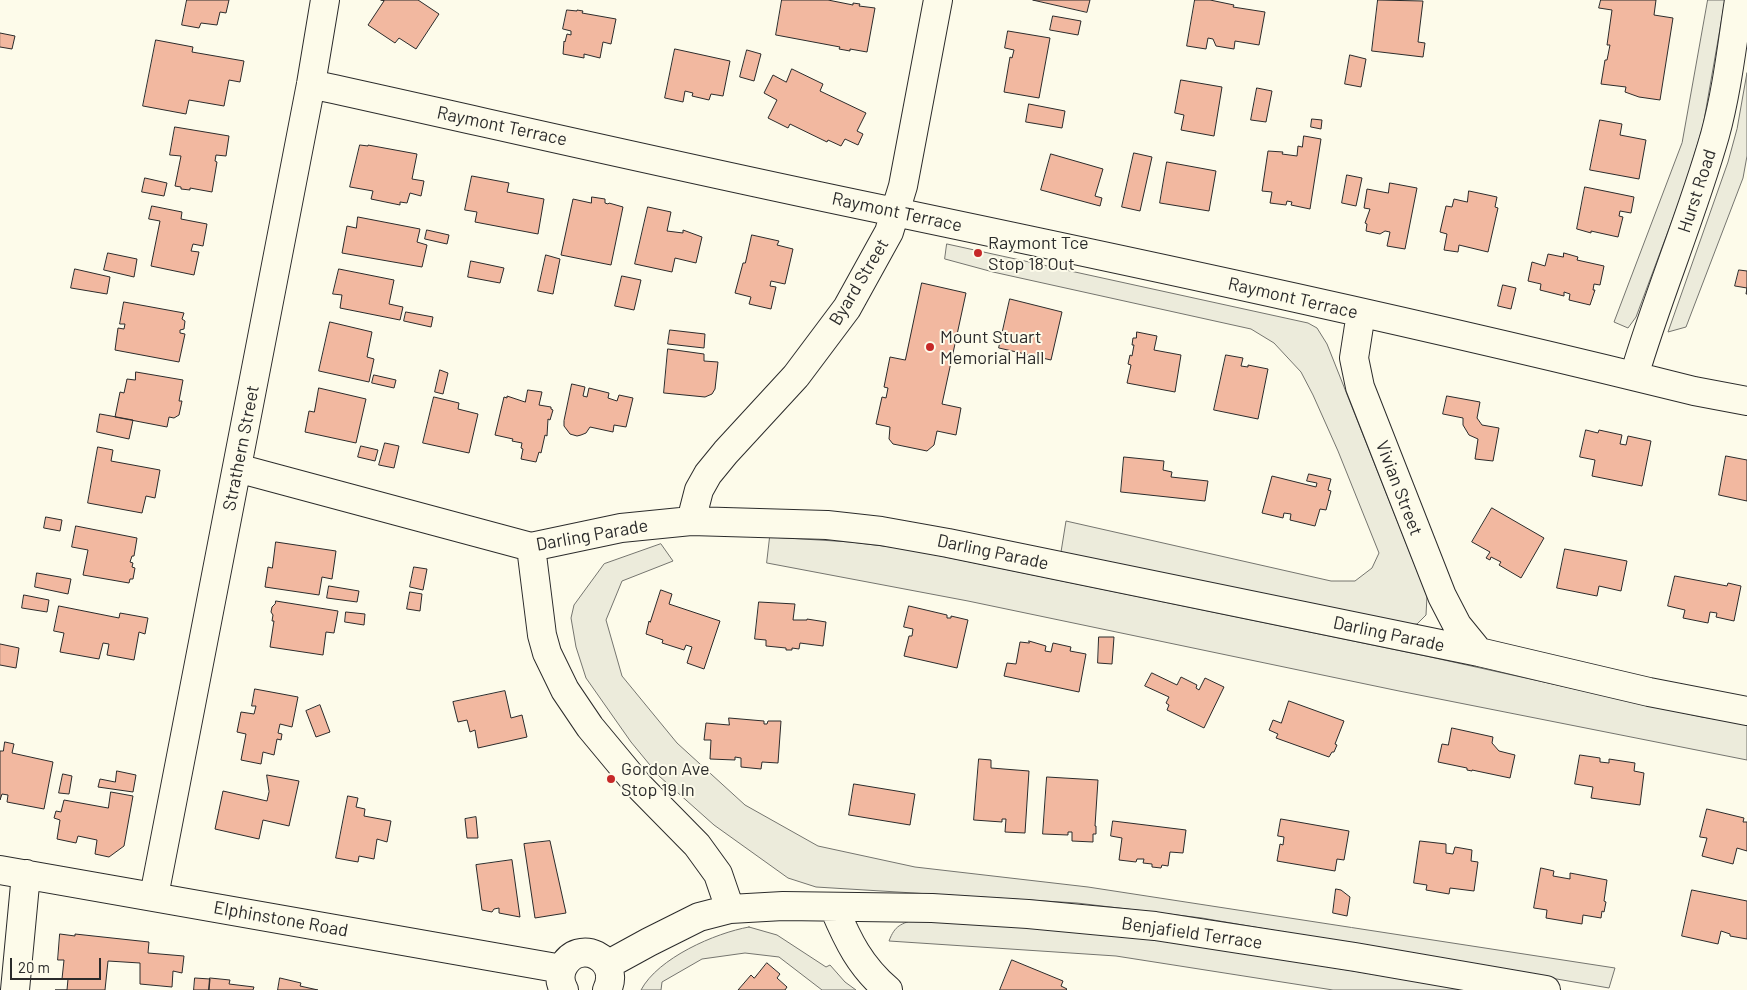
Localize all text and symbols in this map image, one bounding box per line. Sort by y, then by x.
street label: Raymont Terrace [435,102,569,150]
street label: Hurst Road [1673,147,1721,235]
street label: Raymont Terrace [830,188,964,236]
place label: Raymont Tce Stop 18 Out [988,232,1089,274]
street label: Byard Street [825,235,893,329]
marker: Raymont Tce Stop 18 Out [972,247,984,259]
street label: Raymont Terrace [1226,273,1360,323]
place label: Mount Stuart Memorial Hall [940,326,1044,368]
marker: Mount Stuart Memorial Hall [924,341,936,353]
street label: Strathern Street [218,383,264,513]
street label: Vivian Street [1371,437,1427,539]
street label: Darling Parade [534,515,650,555]
street label: Darling Parade [935,530,1051,574]
street label: Darling Parade [1331,612,1447,656]
place label: Gordon Ave Stop 19 In [621,758,709,801]
marker: Gordon Ave Stop 19 In [605,773,617,785]
street label: Elphinstone Road [212,897,350,941]
street label: Benjafield Terrace [1120,912,1264,954]
scale bar [12,948,104,980]
text: 20 m [18,958,50,976]

